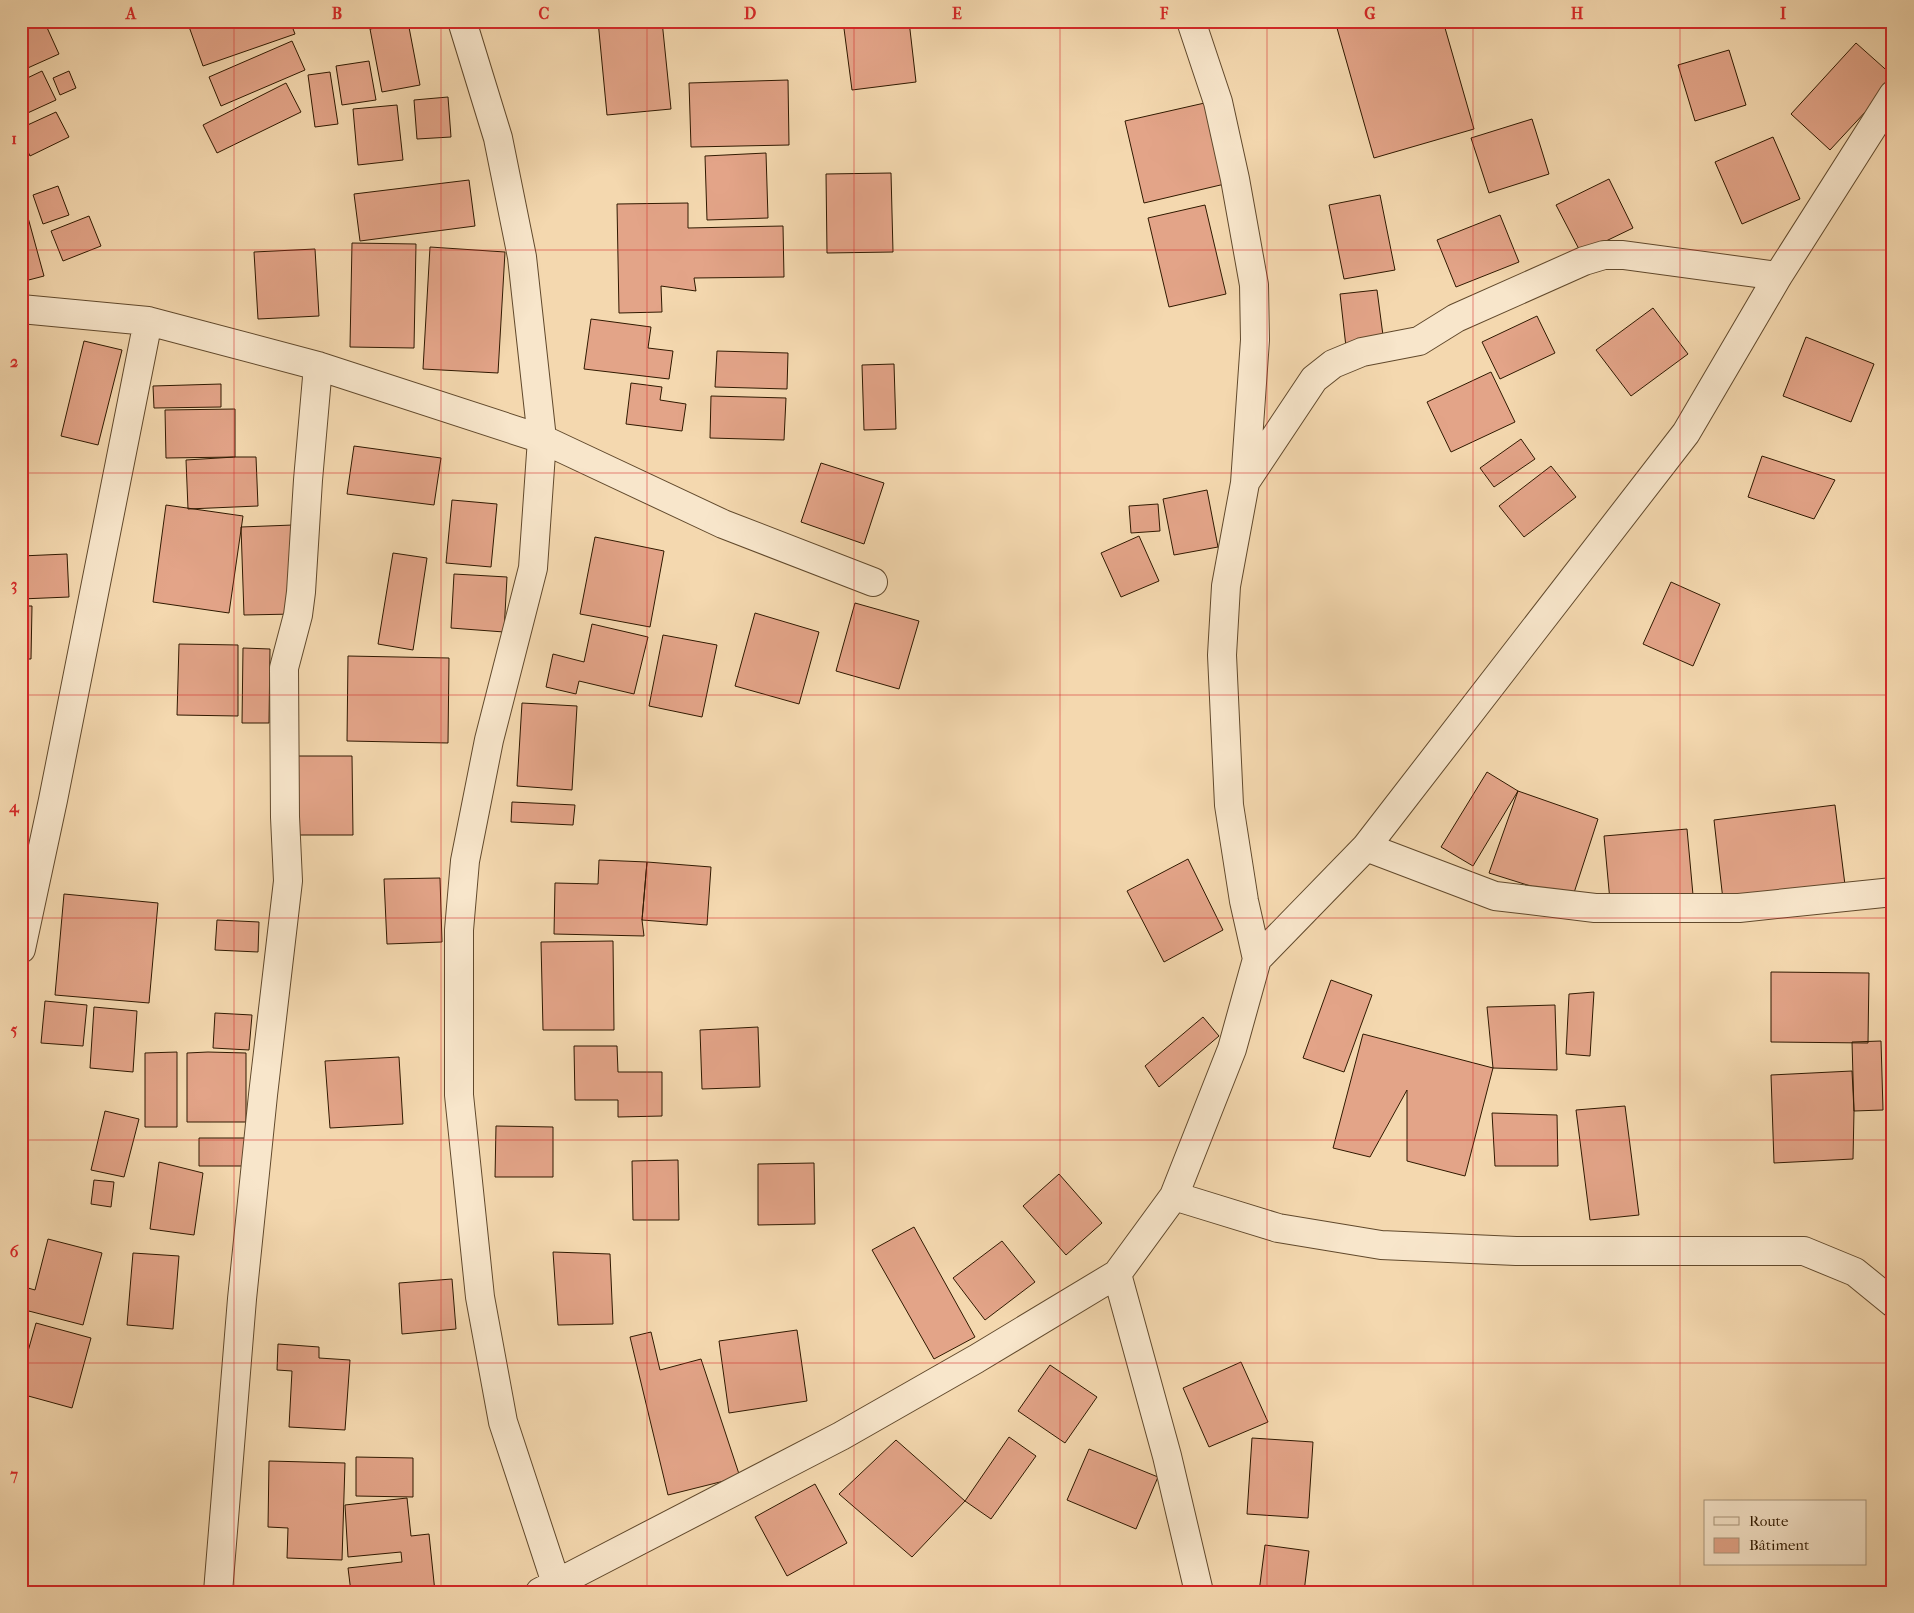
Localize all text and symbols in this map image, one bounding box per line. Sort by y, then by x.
text: A [125,4,137,23]
text: B [332,4,342,23]
text: C [539,4,550,23]
text: D [744,4,756,23]
text: E [952,4,962,23]
text: F [1159,4,1169,23]
text: G [1364,4,1376,23]
text: H [1571,4,1584,23]
text: I [1780,4,1787,23]
text: 1 [11,129,17,148]
text: 2 [10,352,18,371]
text: 3 [11,575,17,595]
text: 4 [8,797,20,817]
text: 5 [11,1020,18,1039]
text: 6 [10,1242,19,1261]
text: 7 [9,1465,18,1484]
legend [1704,1500,1866,1566]
text: Route [1749,1512,1789,1530]
text: Bâtiment [1749,1536,1810,1554]

